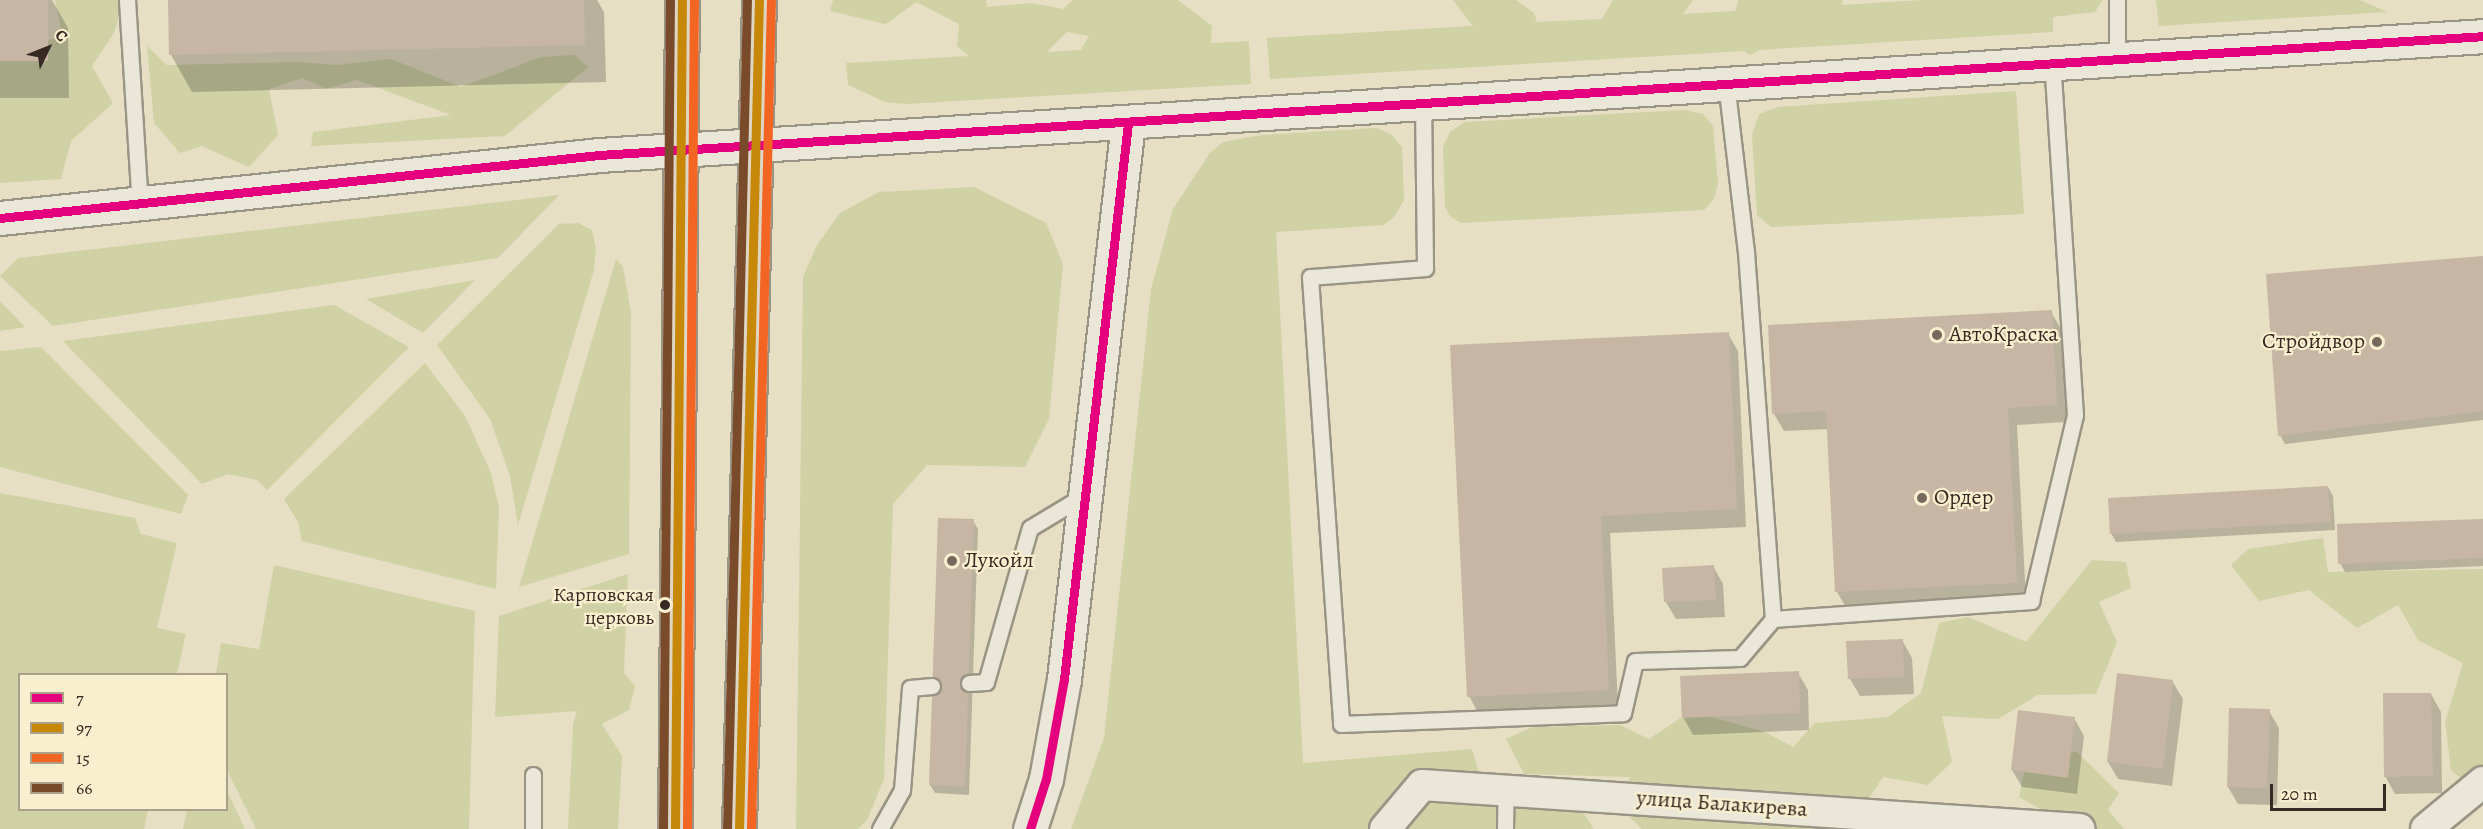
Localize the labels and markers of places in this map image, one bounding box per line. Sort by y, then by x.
place label: АвтоКраска [1949,322,2058,348]
marker: АвтоКраска [1930,328,1944,342]
place label: Стройдвор [2262,329,2365,355]
marker: Стройдвор [2370,335,2384,349]
place label: Ордер [1934,485,1993,511]
marker: Ордер [1915,491,1929,505]
place label: Лукойл [964,548,1034,574]
marker: Лукойл [945,554,959,568]
place label: Карповская церковь [553,582,654,629]
marker: Карповская церковь [659,599,671,611]

